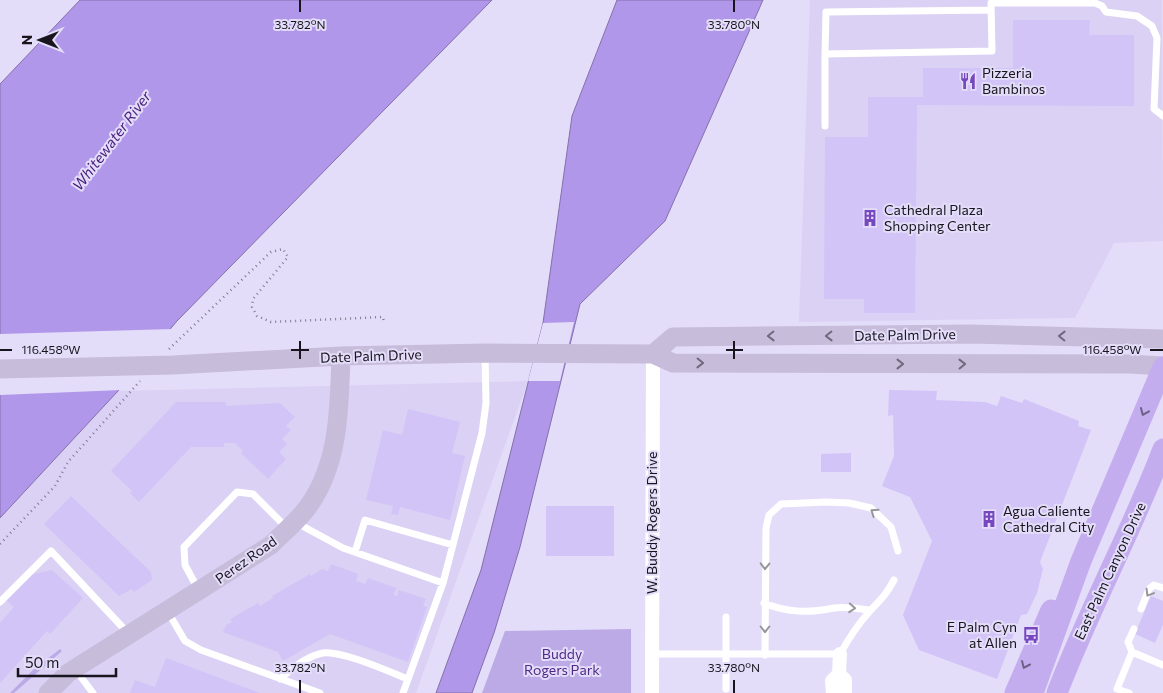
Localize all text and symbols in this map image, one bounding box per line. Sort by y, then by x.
north arrow [15,15,65,65]
text: 33.782°N [274,17,326,31]
text: 33.780°N [708,17,760,31]
text: N [18,35,35,45]
place label: Pizzeria Bambinos [982,64,1045,97]
restaurant icon: Pizzeria Bambinos [958,71,978,91]
water label: Whitewater River [68,87,155,193]
place label: Cathedral Plaza Shopping Center [884,201,991,234]
building icon: Cathedral Plaza Shopping Center [860,208,880,228]
street label: Date Palm Drive [854,325,956,344]
one-way arrow [767,331,774,341]
one-way arrow [825,331,832,341]
one-way arrow [1058,331,1066,341]
text: 116.458°W [21,342,81,356]
text: 116.458°W [1082,342,1142,356]
street label: Date Palm Drive [320,345,422,366]
one-way arrow [696,358,704,368]
one-way arrow [958,358,966,369]
one-way arrow [896,359,904,369]
one-way arrow [1140,407,1151,416]
street label: W. Buddy Rogers Drive [643,452,660,594]
street label: East Palm Canyon Drive [1070,499,1149,642]
place label: Agua Caliente Cathedral City [1003,502,1094,535]
one-way arrow [870,509,879,518]
building icon: Agua Caliente Cathedral City [979,509,999,529]
street label: Perez Road [212,532,280,587]
one-way arrow [759,562,770,570]
one-way arrow [1146,587,1156,596]
one-way arrow [849,603,857,614]
place label: E Palm Cyn at Allen [947,618,1017,651]
one-way arrow [760,625,770,633]
bus stop icon: E Palm Cyn at Allen [1021,625,1041,645]
park label: Buddy Rogers Park [524,645,600,678]
scale bar [18,646,115,678]
text: 50 m [25,653,59,671]
text: 33.782°N [274,660,326,674]
text: 33.780°N [708,660,760,674]
one-way arrow [1021,660,1032,669]

